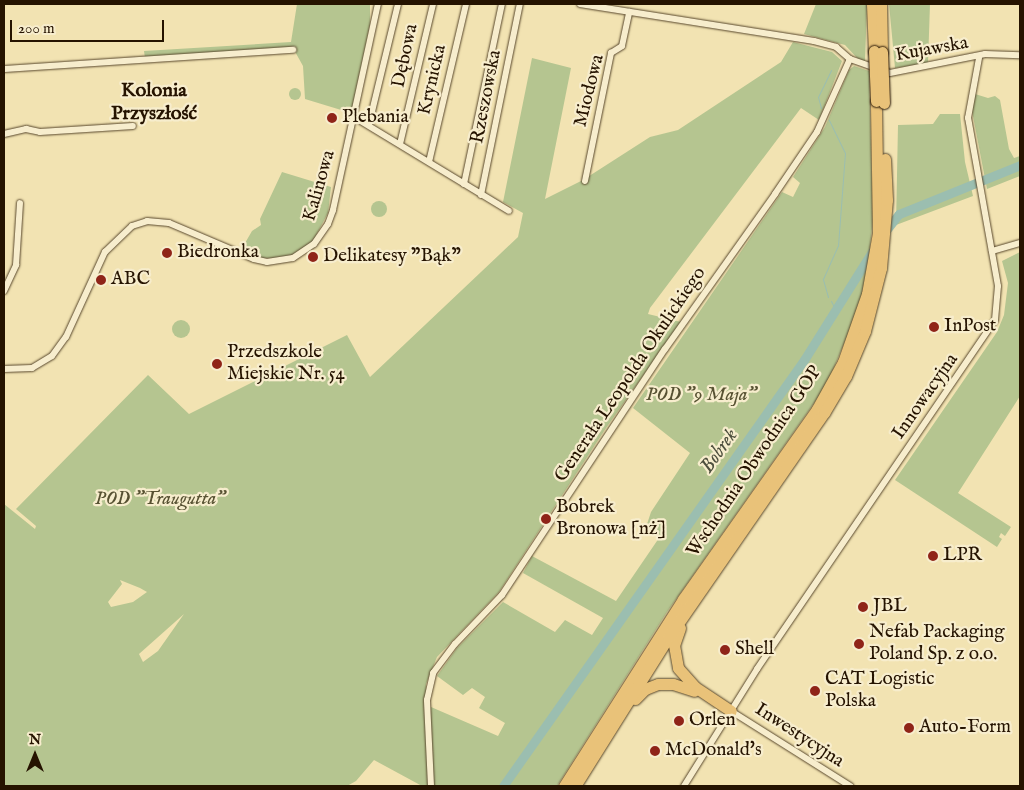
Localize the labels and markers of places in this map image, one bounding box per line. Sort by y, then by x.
place label: Plebania [342,107,409,129]
marker: Plebania [326,112,338,124]
place label: Biedronka [177,242,259,264]
place label: Delikatesy "Bąk" [323,246,461,268]
marker: Biedronka [161,247,173,259]
marker: Delikatesy "Bąk" [307,251,319,263]
place label: ABC [111,269,150,291]
marker: ABC [95,274,107,286]
place label: InPost [944,316,996,338]
marker: InPost [928,321,940,333]
place label: Przedszkole Miejskie Nr. 54 [227,342,345,386]
marker: Przedszkole Miejskie Nr. 54 [211,358,223,370]
place label: Bobrek Bronowa [nż] [556,497,666,541]
marker: Bobrek Bronowa [nż] [540,513,552,525]
place label: LPR [943,545,982,567]
marker: LPR [927,550,939,562]
place label: JBL [873,596,907,618]
marker: JBL [857,601,869,613]
place label: Nefab Packaging Poland Sp. z o.o. [869,622,1004,666]
marker: Nefab Packaging Poland Sp. z o.o. [853,638,865,650]
place label: Shell [735,639,774,661]
marker: Shell [719,644,731,656]
place label: CAT Logistic Polska [825,669,935,713]
marker: CAT Logistic Polska [809,685,821,697]
place label: Orlen [689,710,736,732]
marker: Orlen [673,715,685,727]
place label: Auto-Form [919,717,1011,739]
marker: Auto-Form [903,722,915,734]
place label: McDonald's [665,740,762,762]
marker: McDonald's [649,745,661,757]

